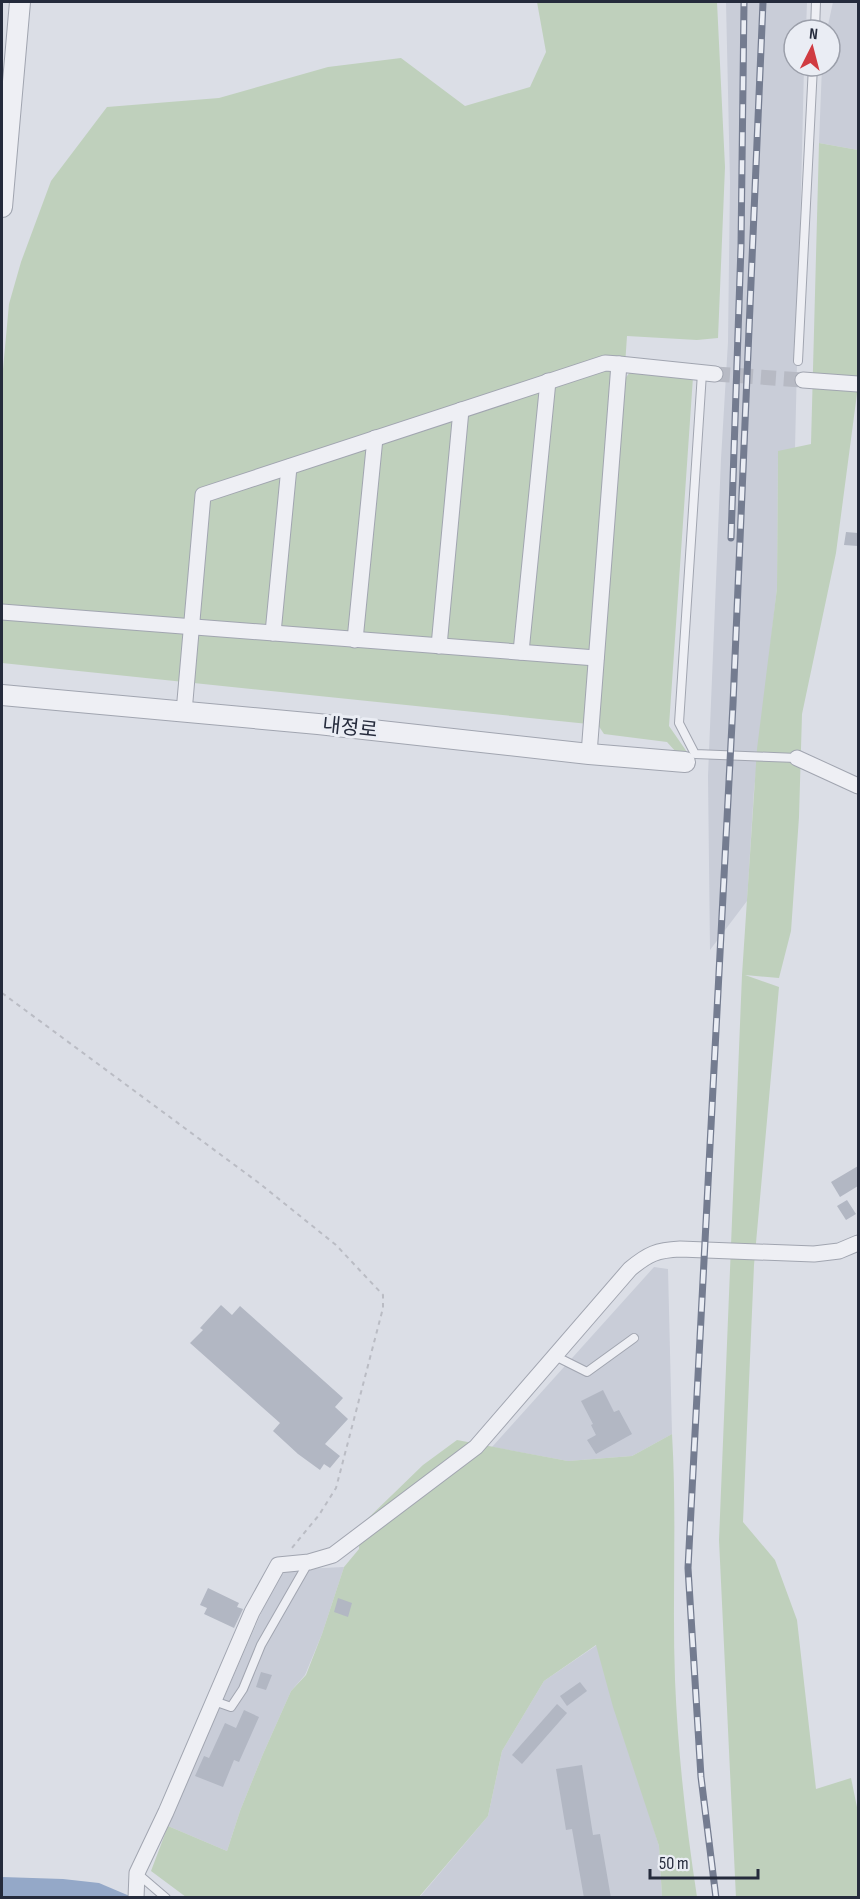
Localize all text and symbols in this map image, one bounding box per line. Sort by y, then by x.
north arrow [782,18,842,78]
text: N [808,25,819,44]
street label: 내정로 [321,713,379,743]
scale bar [650,1842,758,1880]
text: 50 m [659,1853,689,1874]

